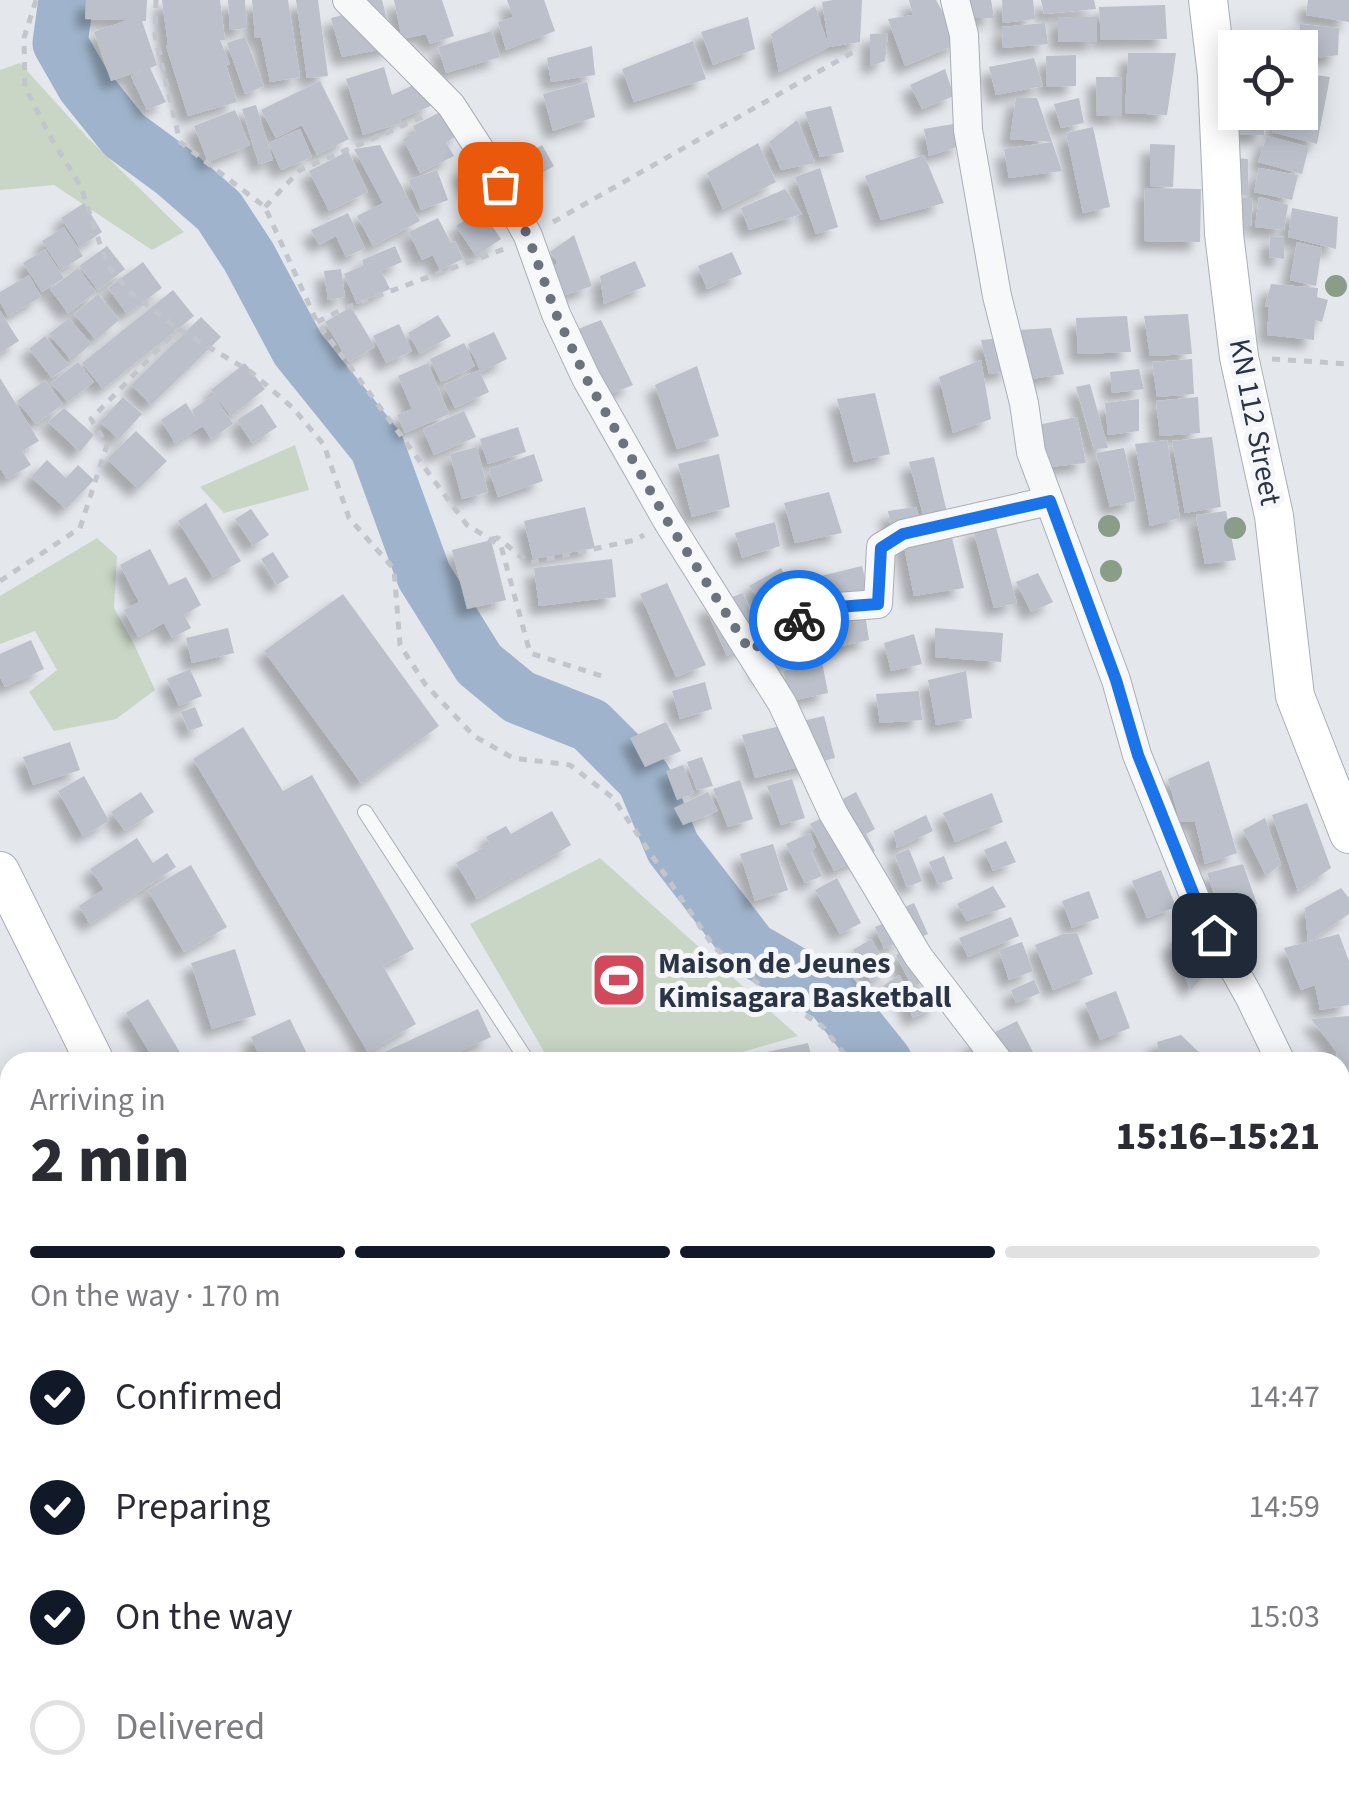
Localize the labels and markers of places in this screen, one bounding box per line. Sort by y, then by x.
pin [458,142,543,227]
pin [1172,893,1257,978]
place label: Maison de Jeunes Kimisagara Basketball [658,942,952,1019]
sports icon: Maison de Jeunes Kimisagara Basketball [589,950,649,1010]

